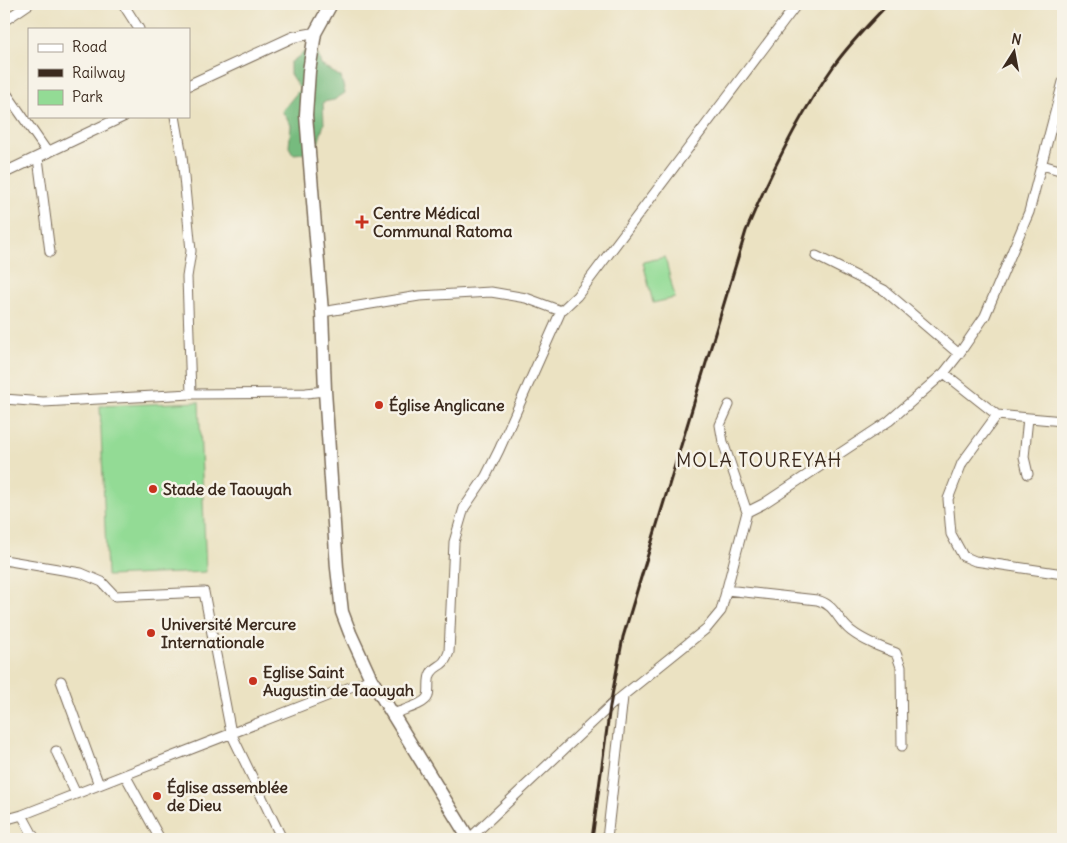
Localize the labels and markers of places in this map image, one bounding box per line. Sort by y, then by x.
place label: Centre Médical Communal Ratoma [373,203,512,241]
marker: Centre Médical Communal Ratoma [355,215,369,229]
place label: Église Anglicane [389,395,505,416]
marker: Église Anglicane [373,399,385,411]
place label: Stade de Taouyah [163,479,292,500]
marker: Stade de Taouyah [147,483,159,495]
place label: Université Mercure Internationale [161,614,296,652]
marker: Université Mercure Internationale [145,627,157,639]
place label: Eglise Saint Augustin de Taouyah [263,662,414,701]
marker: Eglise Saint Augustin de Taouyah [247,675,259,687]
place label: Église assemblée de Dieu [167,777,288,815]
marker: Église assemblée de Dieu [151,790,163,802]

